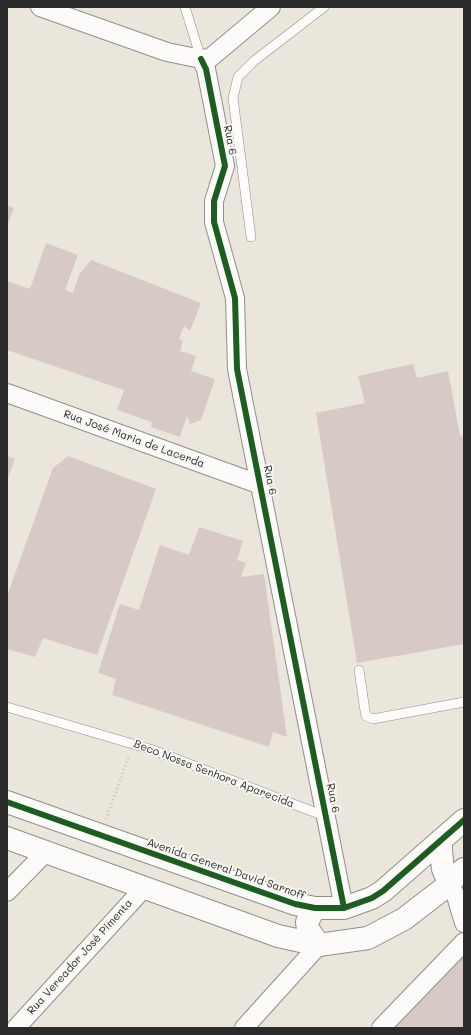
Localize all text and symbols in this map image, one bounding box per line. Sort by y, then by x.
street label: Rua 6 [221,124,239,156]
street label: Rua José Maria de Lacerda [62,407,206,471]
street label: Rua 6 [261,464,279,496]
street label: Beco Nossa Senhora Aparecida [132,737,296,811]
street label: Rua 6 [324,782,342,814]
street label: Avenida General David Sarnoff [145,836,307,902]
street label: Rua Vereador José Pimenta [25,897,135,1017]

